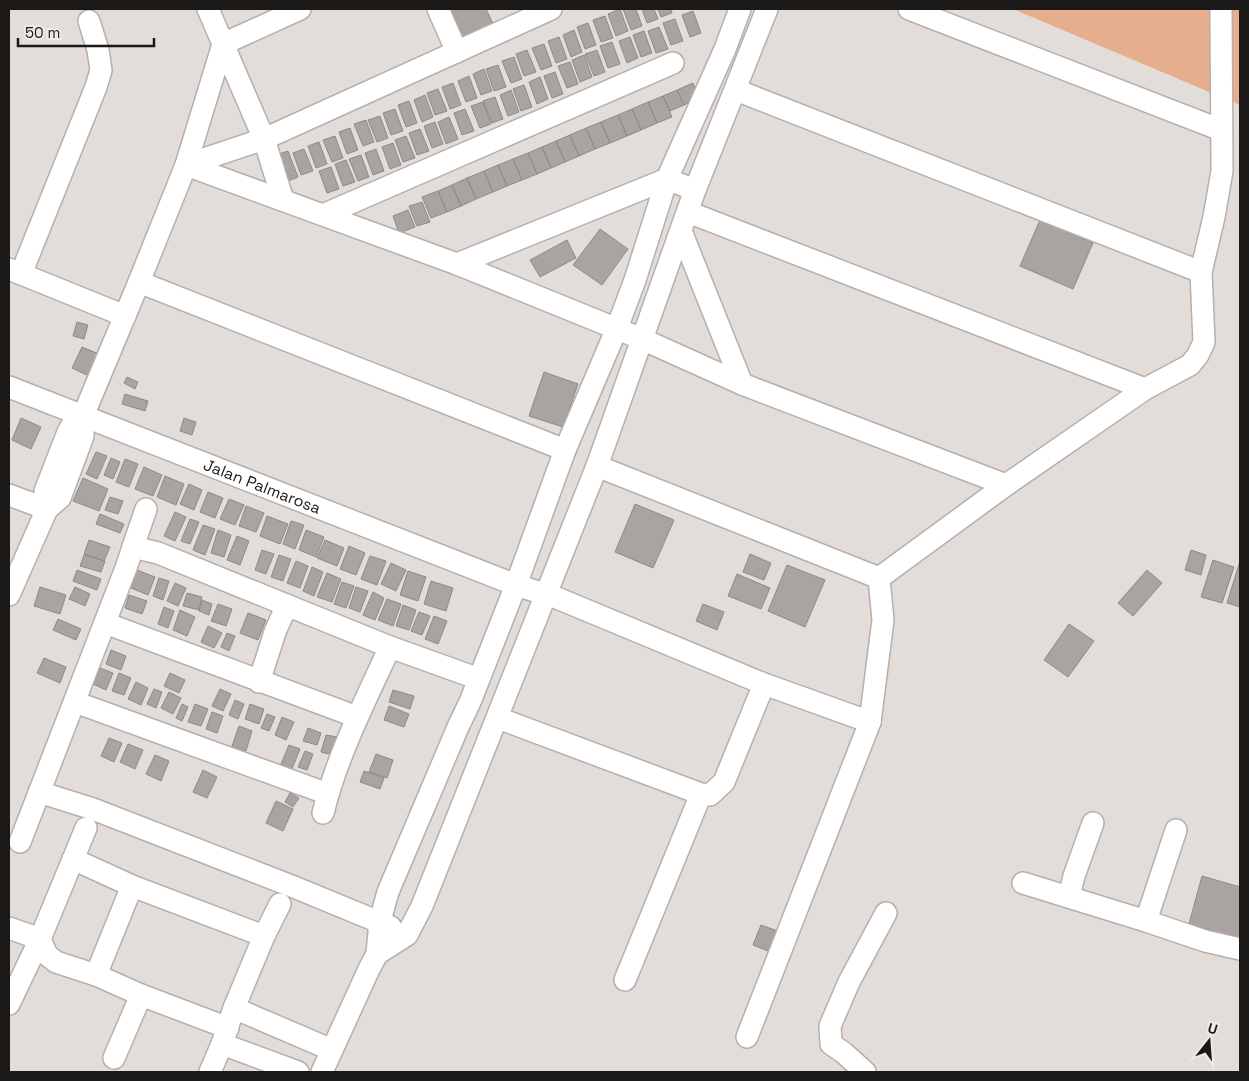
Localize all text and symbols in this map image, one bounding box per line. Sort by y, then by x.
scale bar [18,15,154,47]
text: 50 m [25,23,60,42]
street label: Jalan Palmarosa [201,454,324,519]
north arrow [1184,1016,1234,1066]
text: U [1206,1019,1220,1039]

